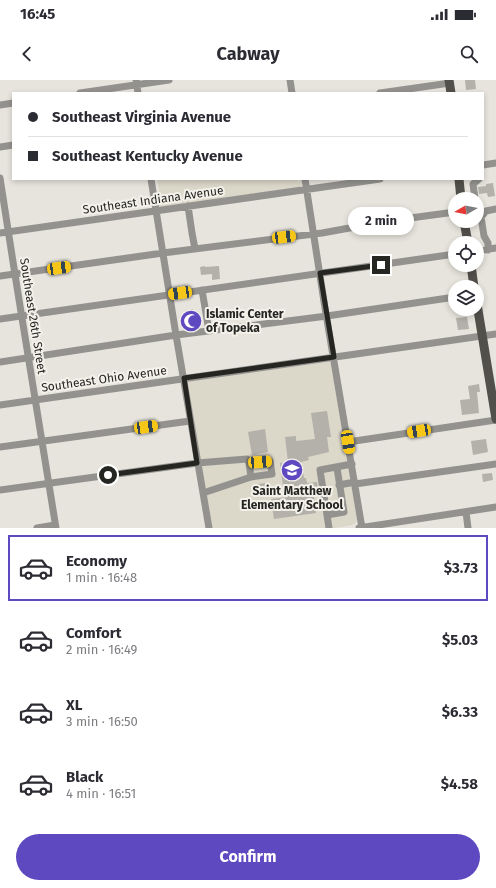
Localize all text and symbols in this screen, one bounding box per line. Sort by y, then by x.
text: 16:45 [20,5,55,23]
icon: back [16,43,38,65]
text: Cabway [217,43,279,65]
icon: search [458,43,480,65]
text: Southeast Virginia Avenue [52,108,231,126]
text: Southeast Kentucky Avenue [52,147,243,165]
street label: Southeast Indiana Avenue [82,183,224,217]
north arrow [448,192,484,228]
map controls [448,192,484,316]
callout: 2 min [348,207,414,235]
text: 2 min [365,213,397,228]
car [271,230,297,244]
button: locate [448,236,484,272]
route end [372,256,390,274]
street label: Southeast 26th Street [17,257,49,376]
car [46,260,72,276]
button: layers [448,280,484,316]
car [167,285,193,301]
place label: Islamic Center of Topeka [206,307,284,335]
mosque icon: Islamic Center of Topeka [178,308,204,334]
street label: Southeast Ohio Avenue [40,363,168,395]
car [133,419,159,435]
car [406,423,432,439]
car [340,429,356,455]
car [248,455,272,469]
school or university icon: Saint Matthew Elementary School [279,457,305,483]
route start [99,466,117,484]
place label: Saint Matthew Elementary School [241,484,343,512]
icon: car [18,550,54,586]
text: Economy [66,552,127,570]
text: $3.73 [444,559,478,577]
text: 1 min · 16:48 [66,570,137,585]
icon: car [18,622,54,658]
text: Comfort [66,624,122,642]
text: $5.03 [442,631,478,649]
text: 2 min · 16:49 [66,642,137,657]
icon: car [18,694,54,730]
text: XL [66,696,82,714]
text: $6.33 [442,703,478,721]
text: 3 min · 16:50 [66,714,138,729]
icon: car [18,766,54,802]
text: Black [66,768,103,786]
text: $4.58 [441,775,478,793]
text: 4 min · 16:51 [66,786,136,801]
button: Confirm [16,834,480,880]

